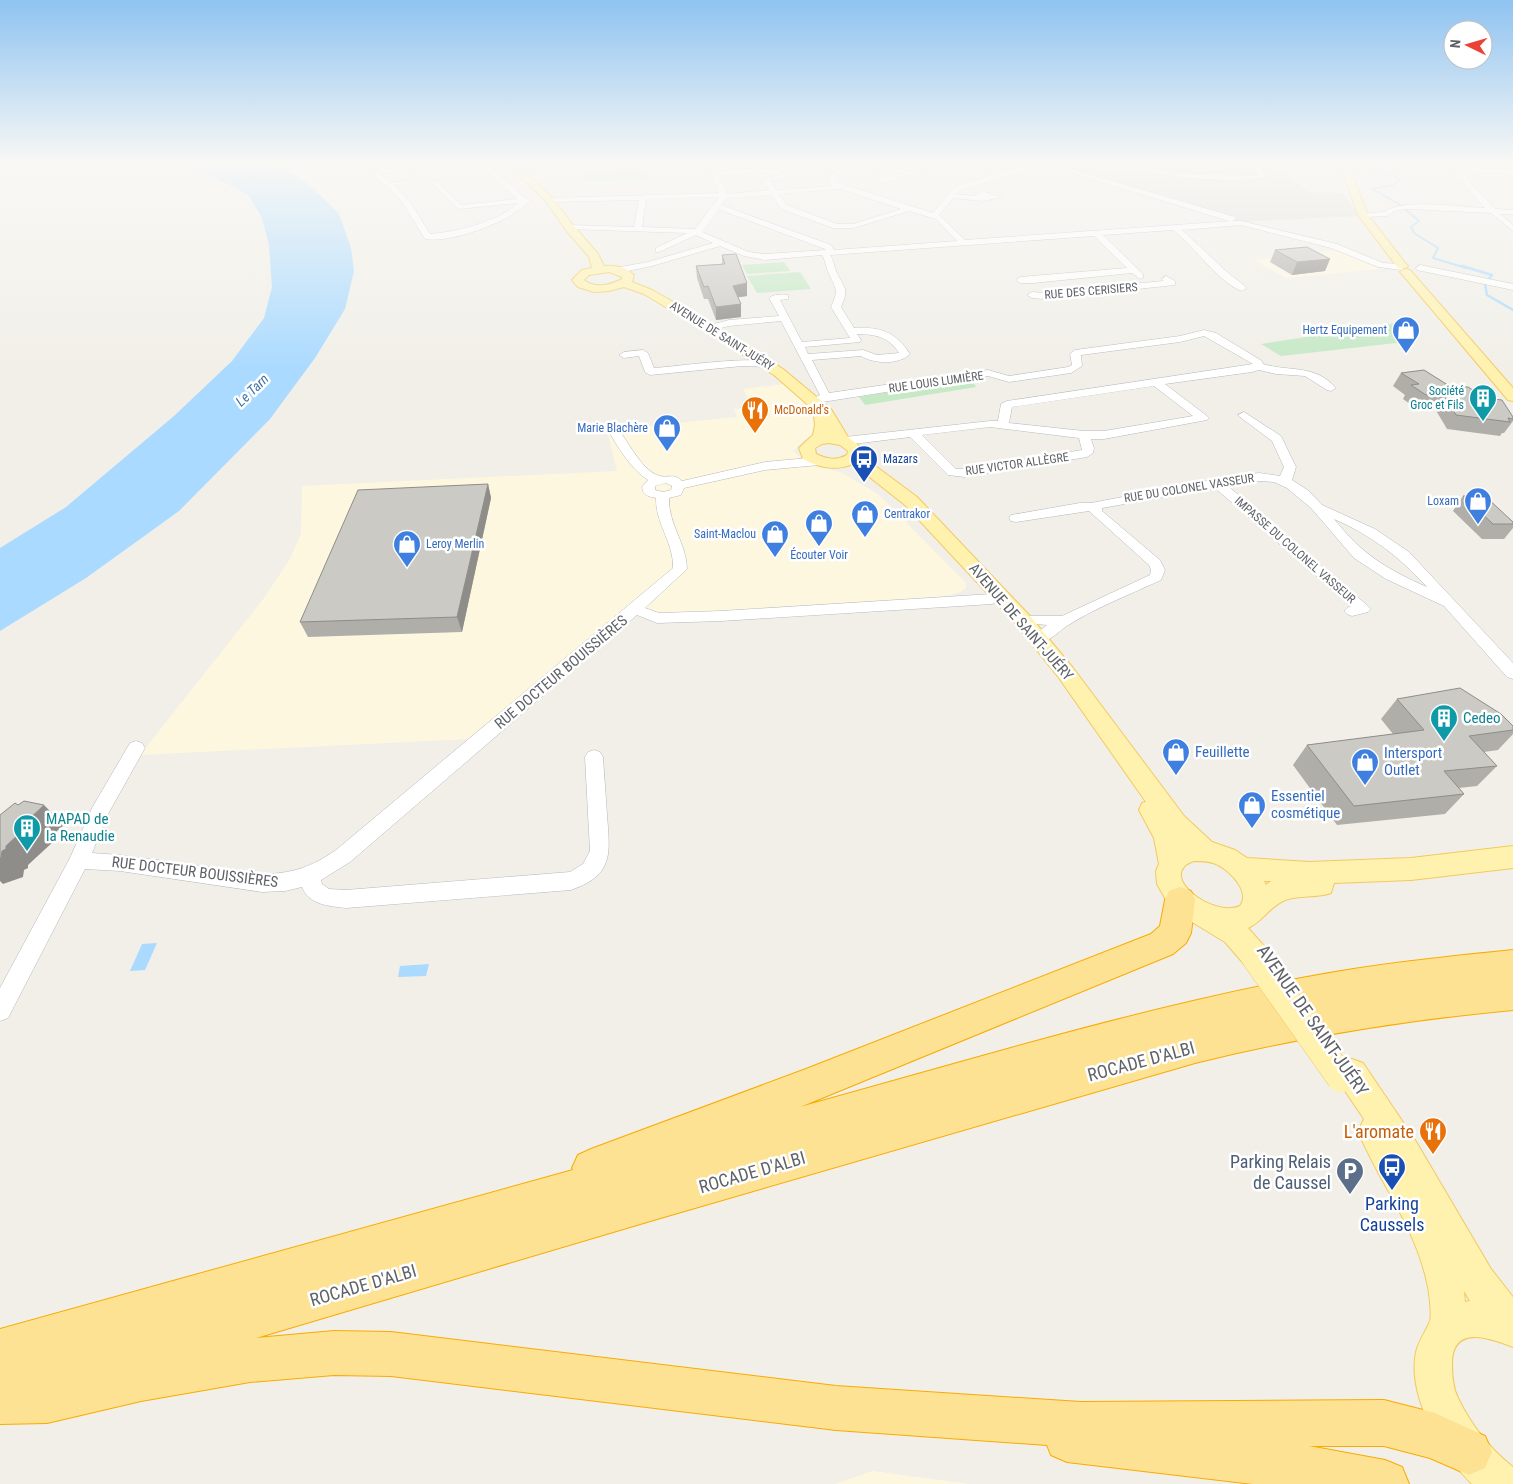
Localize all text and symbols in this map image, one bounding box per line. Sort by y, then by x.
north arrow [1443,20,1493,70]
text: N [1447,39,1463,49]
street label: RUE DES CERISIERS [1044,280,1138,302]
street label: AVENUE DE SAINT-JUÉRY [668,297,778,374]
shop icon: Hertz Equipement [1391,315,1421,354]
place label: Hertz Equipement [1302,323,1387,337]
street label: RUE LOUIS LUMIÈRE [888,367,984,396]
water label: Le Tarn [232,371,272,409]
building icon: Société Groc et Fils [1468,383,1498,422]
place label: Société Groc et Fils [1410,384,1464,412]
restaurant icon: McDonald's [740,395,770,434]
place label: McDonald's [774,403,829,417]
shop icon: Marie Blachère [652,413,682,452]
place label: Marie Blachère [577,421,648,435]
bus stop icon: Mazars [849,444,879,483]
street label: RUE VICTOR ALLÈGRE [964,449,1070,478]
place label: Mazars [883,452,918,466]
street label: RUE DU COLONEL VASSEUR [1123,471,1256,505]
shop icon: Loxam [1463,486,1493,525]
street label: IMPASSE DU COLONEL VASSEUR [1232,494,1359,607]
place label: Loxam [1427,494,1459,508]
shop icon: Centrakor [850,499,880,538]
place label: Centrakor [884,507,930,521]
shop icon: Écouter Voir [804,508,834,547]
shop icon: Saint-Maclou [760,519,790,558]
place label: Saint-Maclou [694,527,756,541]
shop icon: Leroy Merlin [392,529,422,568]
place label: Leroy Merlin [426,537,484,551]
place label: Écouter Voir [790,547,848,562]
street label: AVENUE DE SAINT-JUÉRY [965,560,1077,684]
street label: RUE DOCTEUR BOUISSIÈRES [491,611,631,733]
building icon: Cedeo [1429,703,1459,742]
place label: Cedeo [1463,709,1501,727]
shop icon: Feuillette [1161,737,1191,776]
place label: Feuillette [1195,743,1250,761]
place label: Intersport Outlet [1384,744,1442,779]
shop icon: Intersport Outlet [1350,747,1380,786]
place label: Essentiel cosmétique [1271,787,1340,822]
shop icon: Essentiel cosmétique [1237,790,1267,829]
place label: MAPAD de la Renaudie [46,810,115,845]
building icon: MAPAD de la Renaudie [12,813,42,852]
street label: RUE DOCTEUR BOUISSIÈRES [111,853,279,891]
street label: AVENUE DE SAINT-JUÉRY [1253,940,1373,1100]
street label: ROCADE D'ALBI [1085,1037,1197,1085]
restaurant icon: L'aromate [1418,1116,1448,1155]
place label: L'aromate [1344,1121,1414,1142]
street label: ROCADE D'ALBI [696,1147,808,1197]
place label: Parking Relais de Caussel [1230,1151,1331,1193]
bus stop icon: Parking Caussels [1377,1152,1407,1191]
parking icon: Parking Relais de Caussel [1335,1156,1365,1195]
place label: Parking Caussels [1360,1193,1424,1235]
street label: ROCADE D'ALBI [307,1260,419,1310]

